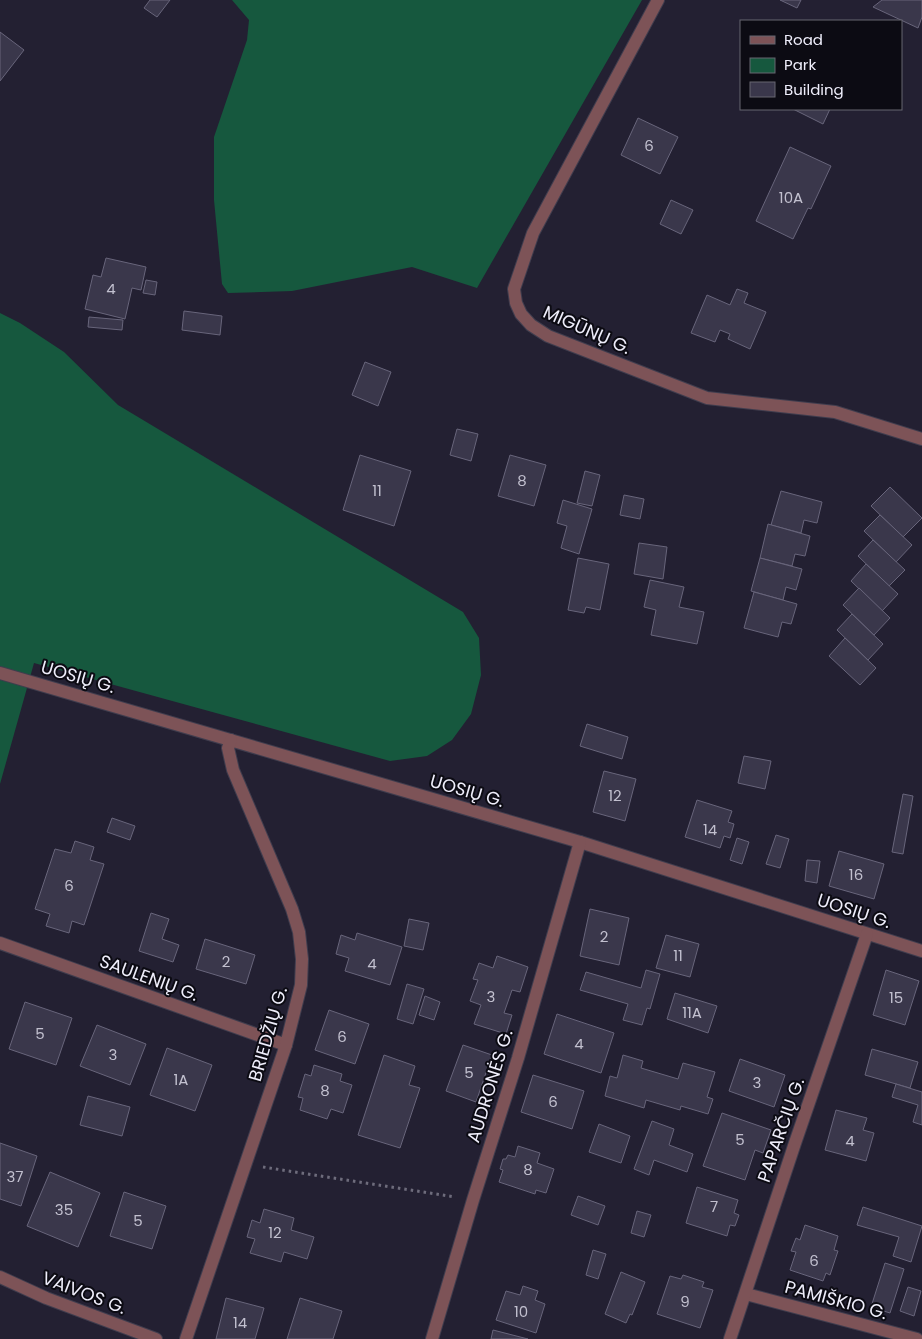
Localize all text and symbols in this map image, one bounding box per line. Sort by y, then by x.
legend [740,20,902,110]
text: Road [784,29,823,50]
text: Park [784,54,816,75]
text: Building [784,79,844,100]
house number: 6 [644,135,654,156]
house number: 10A [779,187,803,208]
house number: 4 [106,278,116,299]
street label: MIGŪNŲ G. [539,299,635,360]
house number: 8 [517,470,527,491]
house number: 11 [372,480,382,501]
street label: UOSIŲ G. [38,654,118,699]
street label: UOSIŲ G. [427,768,507,813]
house number: 12 [608,785,622,806]
house number: 14 [703,819,717,840]
house number: 16 [849,864,863,885]
house number: 6 [64,875,74,896]
street label: UOSIŲ G. [814,887,894,934]
house number: 2 [600,926,608,947]
house number: 11 [673,945,683,966]
street label: SAULENIŲ G. [96,948,202,1007]
house number: 2 [222,951,230,972]
house number: 4 [367,953,377,974]
street label: BRIEDŽIŲ G. [242,984,293,1084]
house number: 3 [487,986,495,1007]
house number: 15 [889,987,903,1008]
house number: 11A [682,1002,702,1023]
house number: 5 [35,1023,45,1044]
house number: 6 [337,1026,347,1047]
street label: AUDRONĖS G. [460,1026,519,1146]
house number: 4 [574,1033,584,1054]
house number: 3 [109,1044,117,1065]
house number: 5 [464,1062,474,1083]
house number: 1A [174,1069,188,1090]
house number: 3 [753,1072,761,1093]
street label: PAPARČIŲ G. [751,1074,810,1185]
house number: 8 [320,1080,330,1101]
house number: 6 [548,1091,558,1112]
house number: 5 [735,1129,745,1150]
house number: 4 [845,1130,855,1151]
house number: 8 [523,1159,533,1180]
house number: 37 [6,1166,24,1187]
house number: 7 [710,1196,718,1217]
house number: 35 [55,1199,73,1220]
house number: 5 [133,1210,143,1231]
house number: 12 [268,1222,282,1243]
house number: 6 [809,1250,819,1271]
street label: VAIVOS G. [39,1265,130,1320]
street label: PAMIŠKIO G. [782,1274,890,1325]
house number: 9 [680,1291,690,1312]
house number: 10 [514,1301,528,1322]
house number: 14 [233,1312,247,1333]

